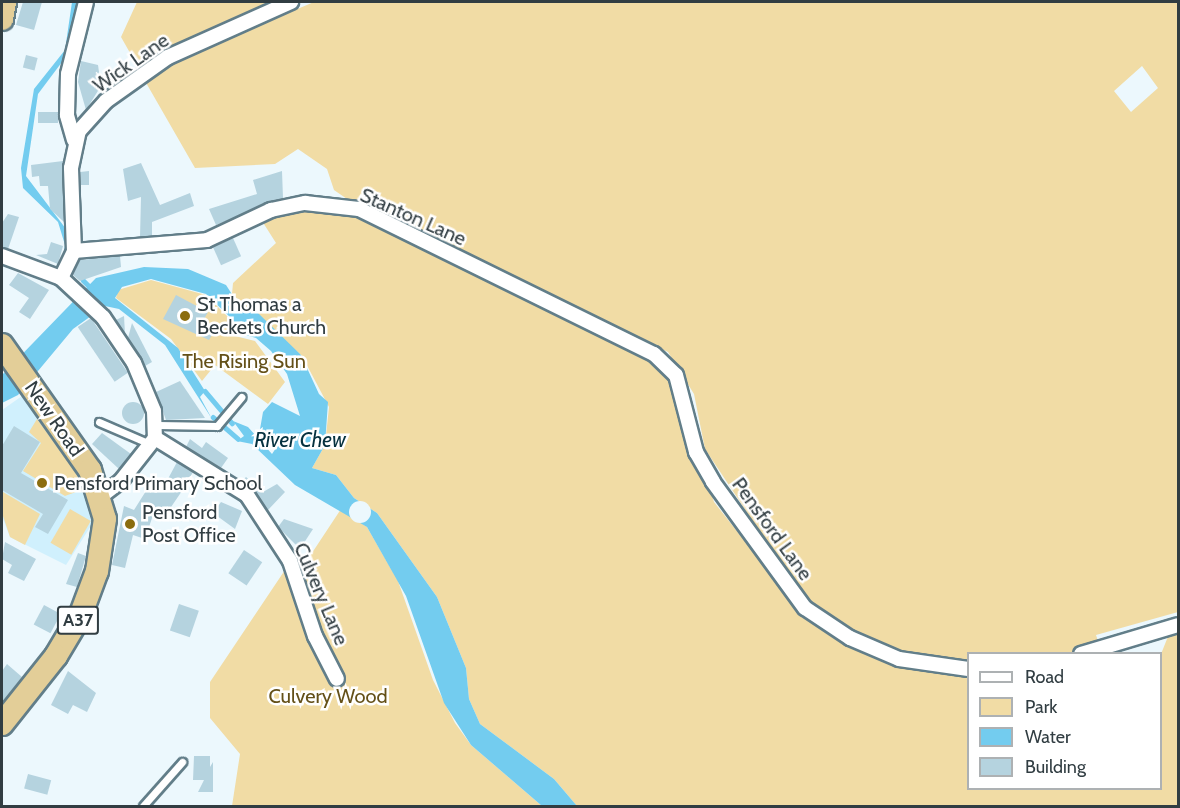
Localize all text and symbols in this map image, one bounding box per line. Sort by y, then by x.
street label: Wick Lane [89,28,173,98]
street label: Stanton Lane [356,183,470,251]
place label: St Thomas a Beckets Church [197,292,326,339]
marker: St Thomas a Beckets Church [178,309,192,323]
park label: The Rising Sun [182,349,306,373]
street label: New Road [19,377,89,461]
water label: River Chew [254,427,346,453]
place label: Pensford Primary School [54,471,262,495]
street label: Pensford Lane [727,473,817,585]
marker: Pensford Primary School [35,476,49,490]
place label: Pensford Post Office [142,500,236,547]
marker: Pensford Post Office [123,517,137,531]
street label: Culvery Lane [289,539,353,649]
road number: A37 [56,605,100,635]
legend [967,652,1162,790]
text: Road [1025,666,1064,688]
park label: Culvery Wood [268,684,388,708]
text: Park [1025,696,1057,718]
text: Water [1025,726,1071,748]
text: Building [1025,756,1086,778]

